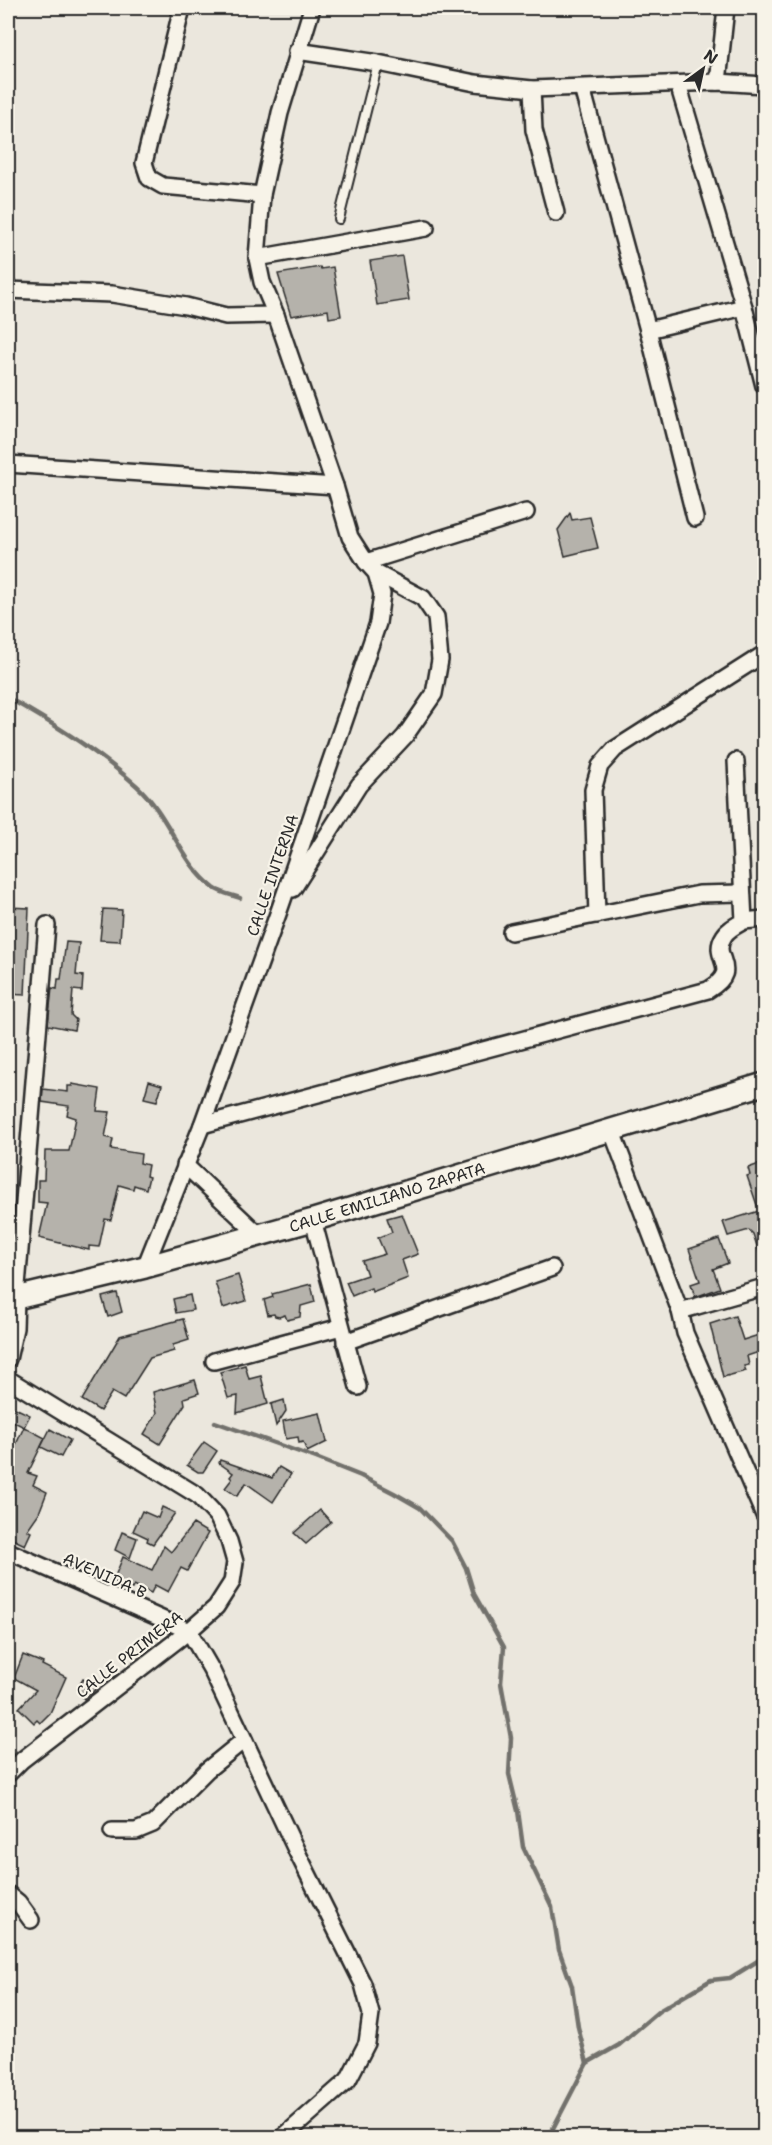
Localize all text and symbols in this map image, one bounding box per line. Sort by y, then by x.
north arrow [673,39,733,99]
text: N [700,45,722,69]
street label: CALLE INTERNA [242,811,303,939]
street label: CALLE EMILIANO ZAPATA [287,1158,488,1237]
street label: AVENIDA B [60,1548,150,1603]
street label: CALLE PRIMERA [72,1606,187,1703]

